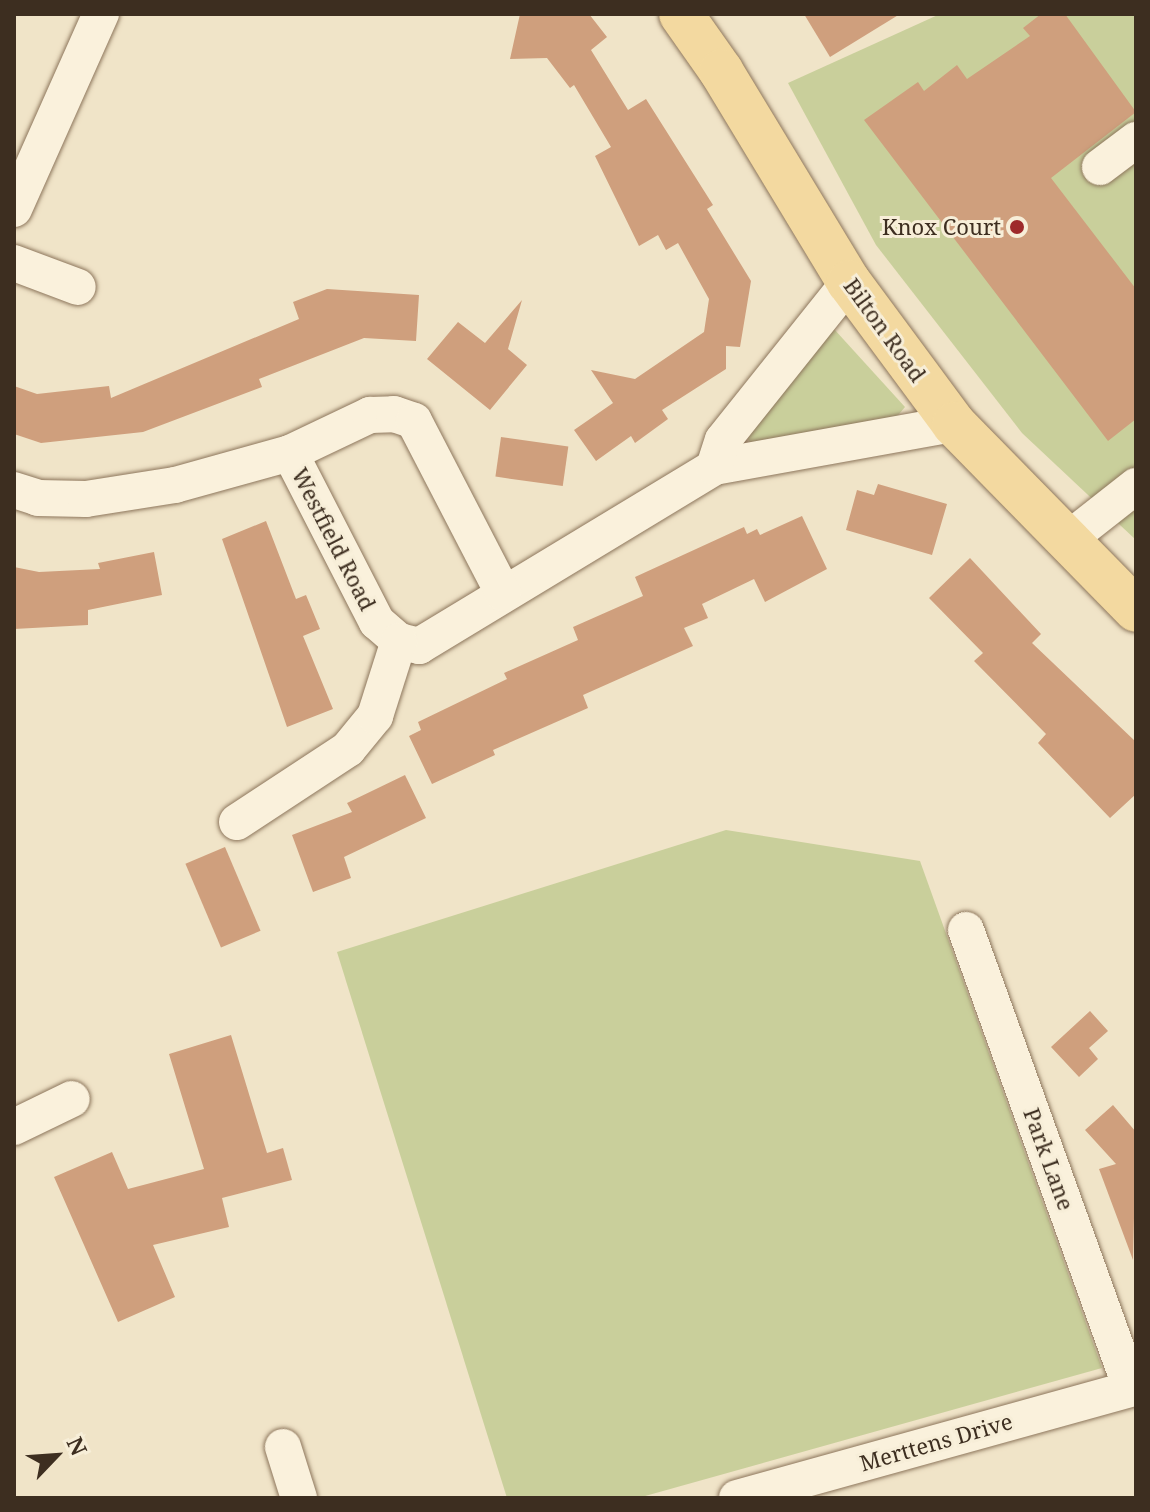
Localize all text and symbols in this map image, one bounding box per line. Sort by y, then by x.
place label: Knox Court [882,214,1001,240]
marker: Knox Court [1008,218,1026,236]
street label: Bilton Road [839,273,931,387]
street label: Westfield Road [287,463,381,615]
street label: Park Lane [1018,1104,1080,1214]
street label: Merttens Drive [857,1408,1015,1476]
north arrow [16,1416,96,1496]
text: N [60,1432,95,1460]

